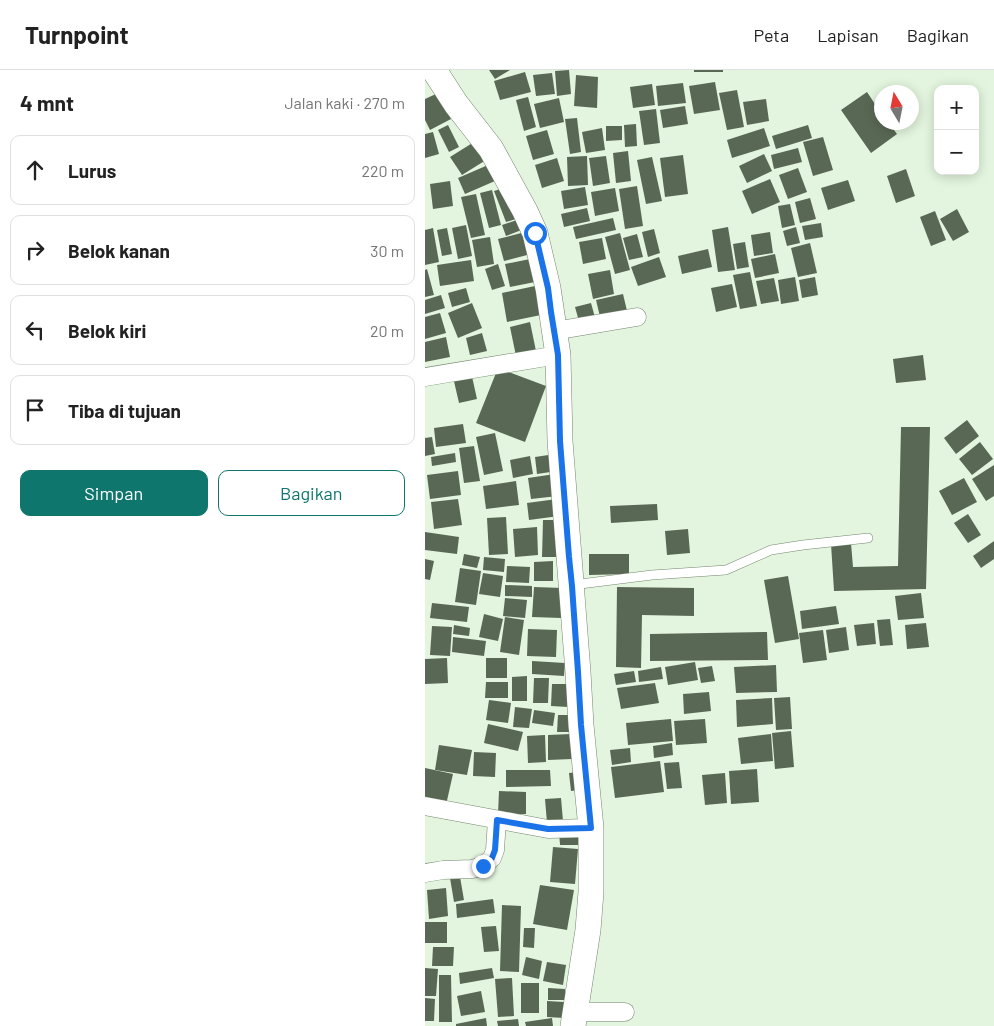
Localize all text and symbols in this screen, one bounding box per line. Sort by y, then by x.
text: Turnpoint [25,20,129,49]
text: Peta [754,24,789,46]
text: Lapisan [817,24,879,46]
text: Bagikan [907,24,969,46]
north arrow [874,85,919,130]
map controls [934,85,979,175]
button: + [934,85,979,130]
text: 4 mnt [20,90,74,115]
text: Jalan kaki · 270 m [284,93,405,112]
button: − [934,130,979,175]
icon: ahead [21,156,49,184]
text: Lurus [68,159,116,182]
text: 220 m [361,161,404,180]
route start [524,222,547,245]
icon: right [21,236,49,264]
text: Belok kanan [68,239,170,262]
text: 30 m [370,241,404,260]
icon: left [21,316,49,344]
text: Belok kiri [68,319,146,342]
text: 20 m [370,321,404,340]
icon: arrive [21,396,49,424]
text: Tiba di tujuan [68,399,181,422]
button: Simpan [20,470,208,516]
button: Bagikan [218,470,405,516]
route end [472,855,495,878]

